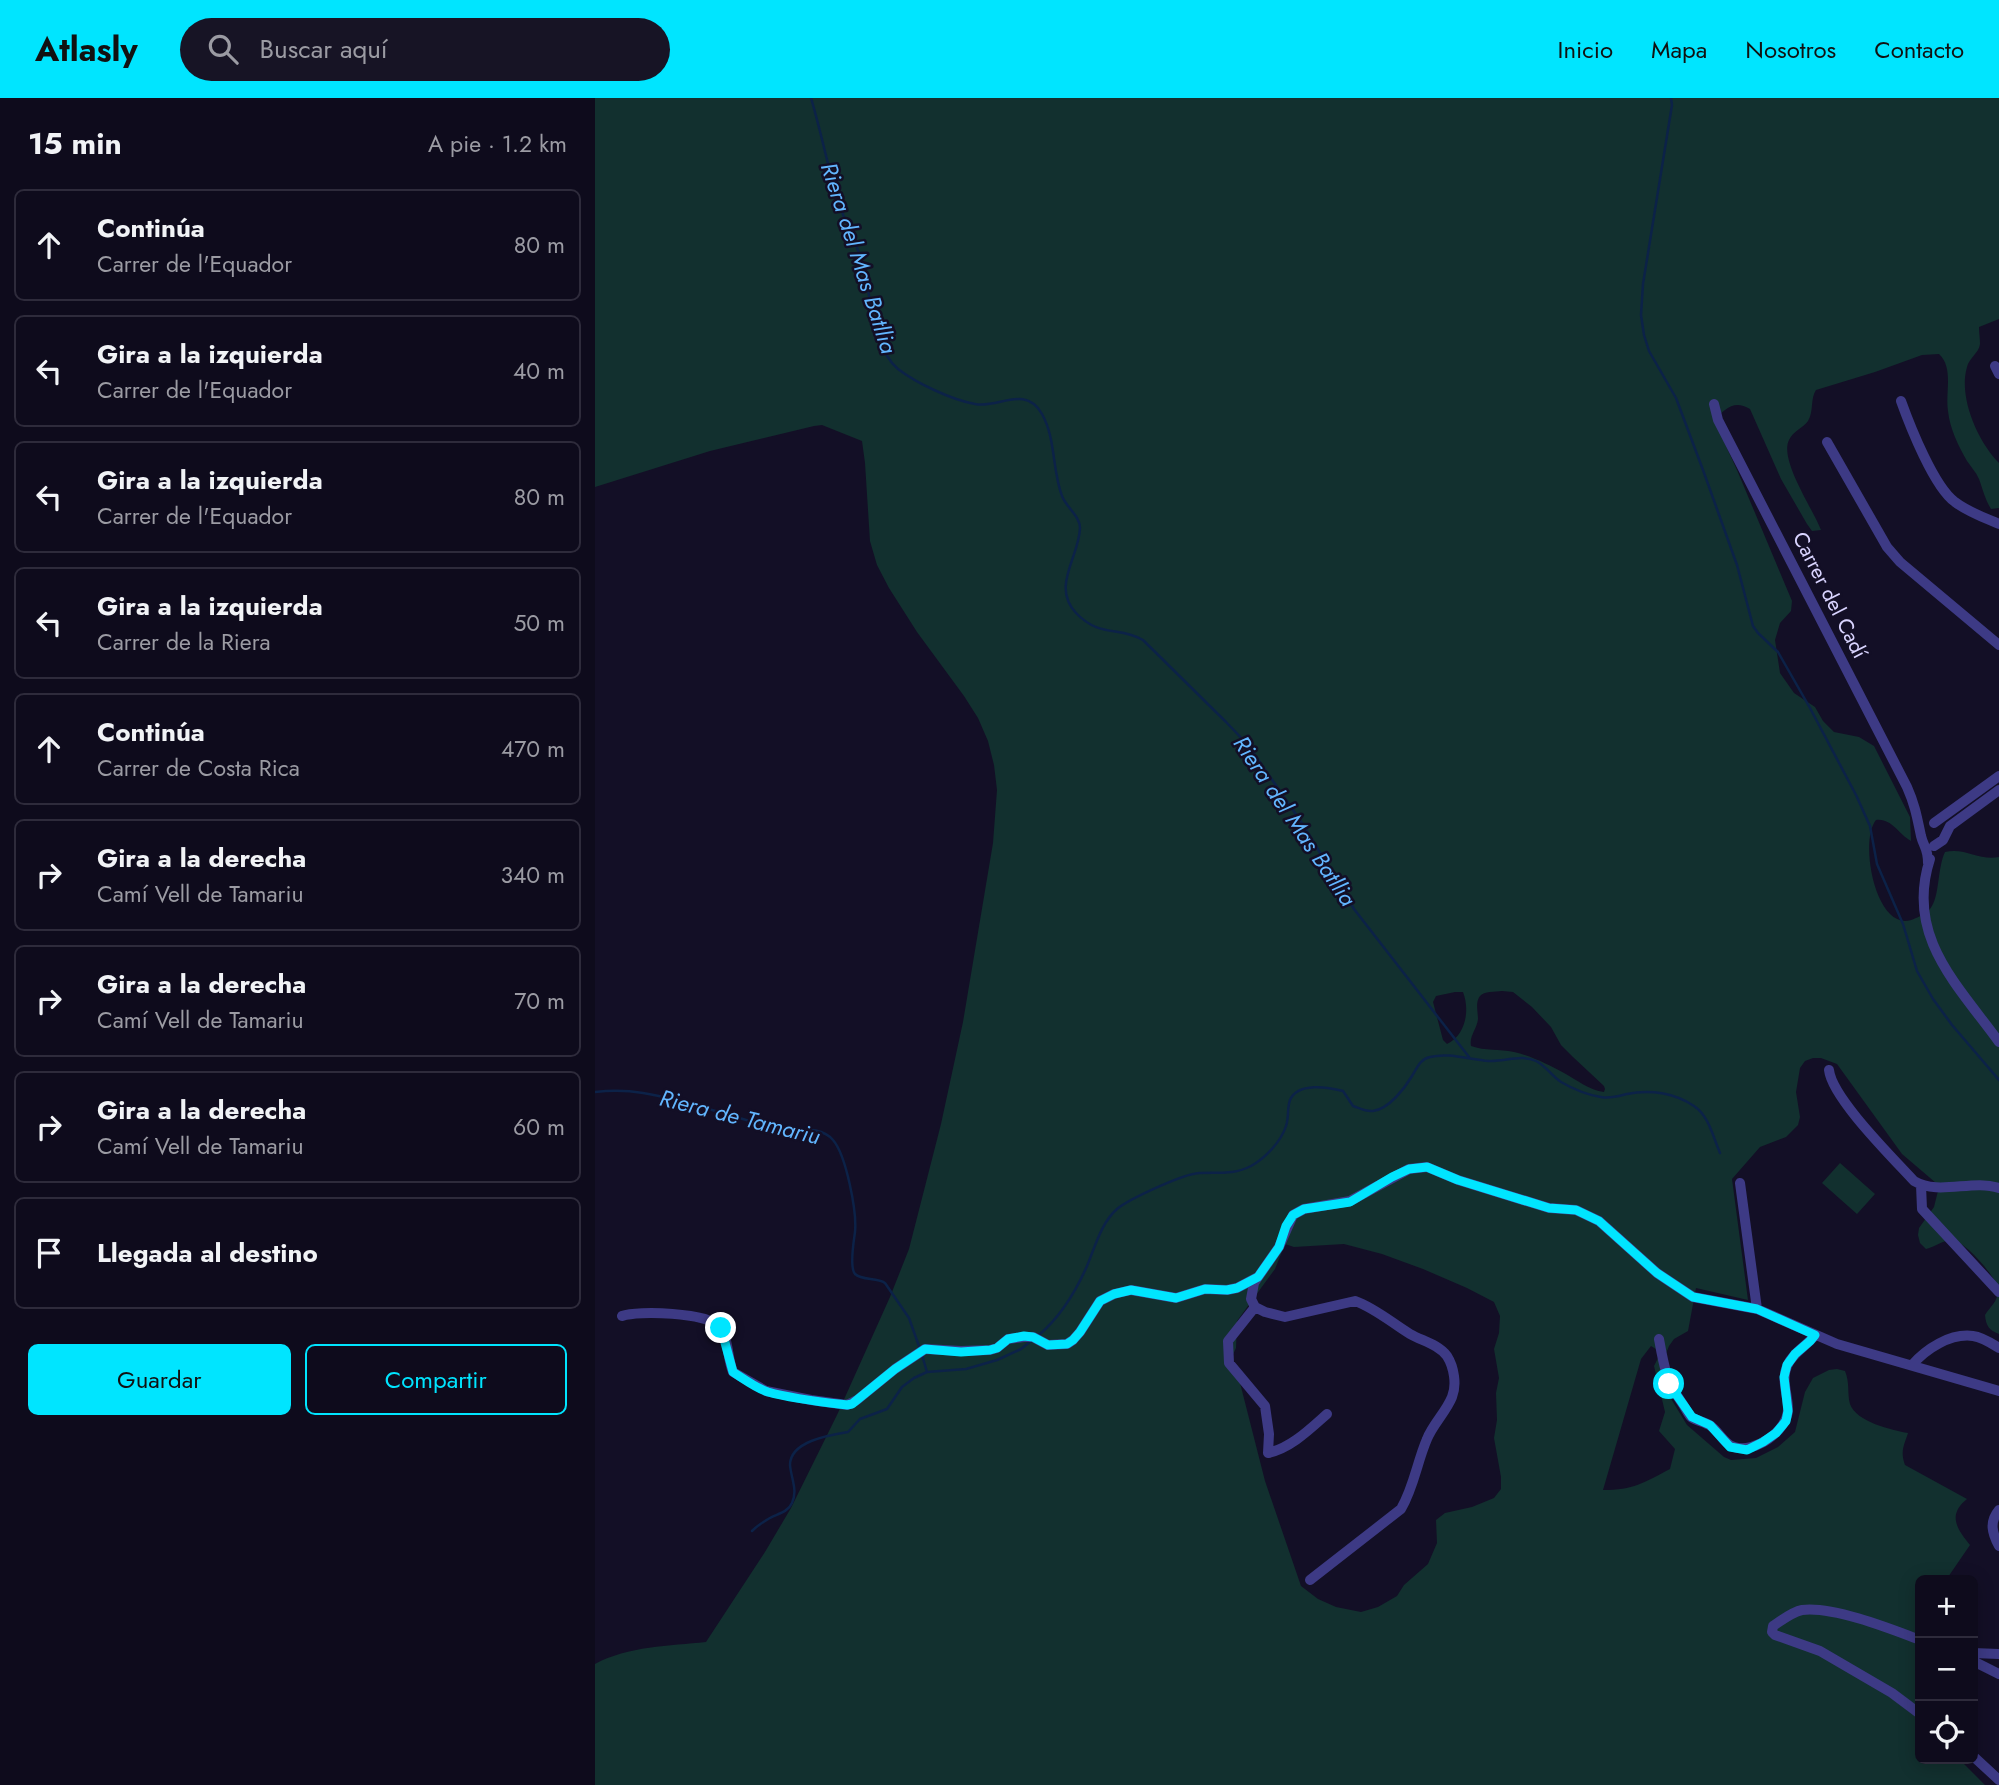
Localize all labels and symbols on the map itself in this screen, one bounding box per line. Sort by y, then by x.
water label: Riera del Mas Batllia [812,158,906,358]
street label: Carrer del Cadí [1785,526,1876,665]
water label: Riera del Mas Batllia [1225,729,1365,913]
water label: Riera de Tamariu [656,1081,824,1153]
route end [705,1312,736,1343]
route start [1653,1368,1684,1399]

